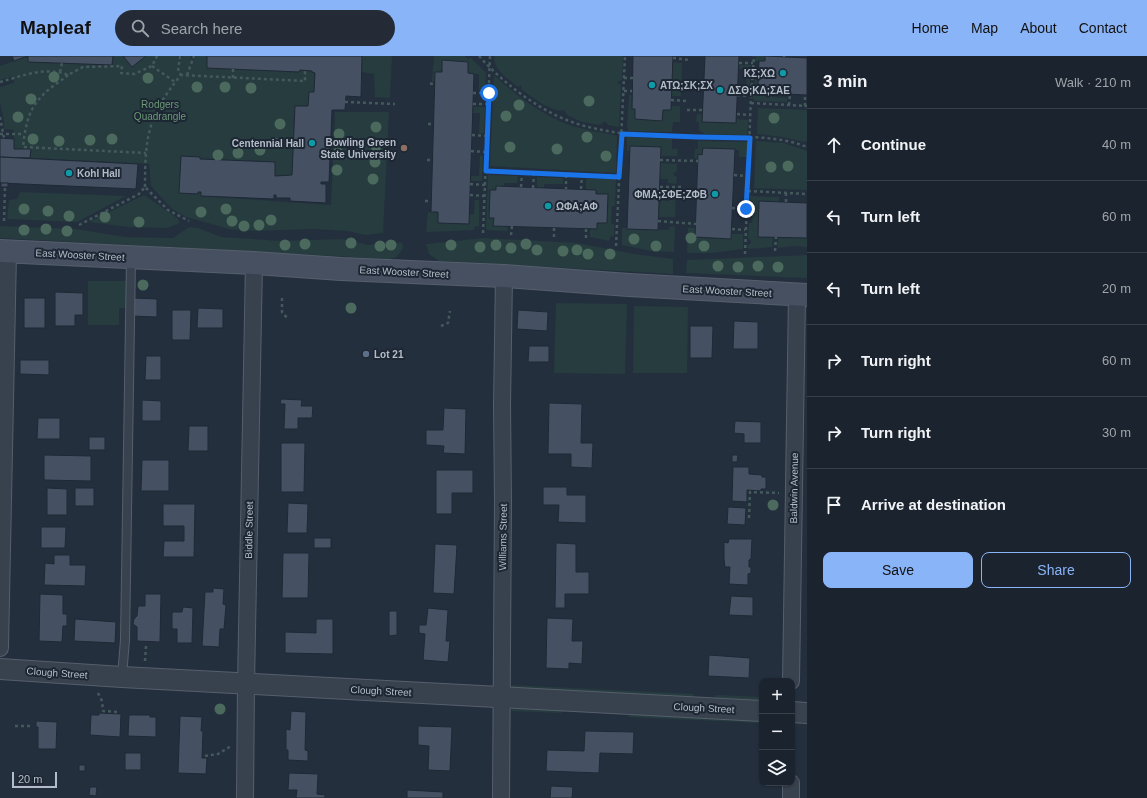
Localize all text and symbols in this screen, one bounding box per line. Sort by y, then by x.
search box [115,10,395,46]
text: Mapleaf [20,17,91,38]
icon: search [129,17,151,39]
text: Search here [161,20,242,37]
text: Home [912,20,949,36]
text: Map [971,20,998,36]
text: About [1020,20,1057,36]
text: Contact [1079,20,1127,36]
place label: ΚΣ;ΧΩ [744,68,775,79]
marker: ΚΣ;ΧΩ [778,68,788,78]
text: 3 min [823,72,867,91]
text: Walk · 210 m [1055,75,1131,90]
marker: ΑΤΩ;ΣΚ;ΣΧ [647,80,657,90]
place label: ΑΤΩ;ΣΚ;ΣΧ [660,80,713,91]
route start [480,84,498,102]
marker: ΔΣΘ;ΚΔ;ΣΑΕ [715,85,725,95]
place label: ΔΣΘ;ΚΔ;ΣΑΕ [728,85,790,96]
park label: Rodgers Quadrangle [134,99,187,122]
icon: ahead [823,134,845,156]
text: Continue [861,136,926,153]
place label: Bowling Green State University [320,137,396,160]
text: 40 m [1102,137,1131,152]
place label: Centennial Hall [232,138,304,149]
marker: Centennial Hall [307,138,317,148]
marker: Bowling Green State University [399,143,409,153]
marker: Kohl Hall [64,168,74,178]
place label: Kohl Hall [77,168,121,179]
place label: ΦΜΑ;ΣΦΕ;ΖΦΒ [634,189,707,200]
marker: ΦΜΑ;ΣΦΕ;ΖΦΒ [710,189,720,199]
route end [737,200,755,218]
marker: ΩΦΑ;ΑΦ [543,201,553,211]
place label: ΩΦΑ;ΑΦ [556,201,598,212]
icon: left [823,206,845,228]
text: Turn left [861,208,920,225]
text: 60 m [1102,209,1131,224]
street label: East Wooster Street [35,247,125,263]
street label: East Wooster Street [359,264,449,280]
icon: left [823,278,845,300]
text: Turn left [861,280,920,297]
text: 20 m [1102,281,1131,296]
street label: East Wooster Street [682,283,772,299]
marker: Lot 21 [361,349,371,359]
place label: Lot 21 [374,349,404,360]
icon: right [823,350,845,372]
text: Turn right [861,352,931,369]
text: 60 m [1102,353,1131,368]
icon: right [823,422,845,444]
text: Turn right [861,424,931,441]
text: 30 m [1102,425,1131,440]
street label: Baldwin Avenue [788,452,800,524]
icon: arrive [823,494,845,516]
text: Arrive at destination [861,496,1006,513]
street label: Biddle Street [243,501,255,559]
street label: Williams Street [497,503,509,570]
button: Save [823,552,973,588]
button: Share [981,552,1131,588]
street label: Clough Street [26,665,88,681]
map controls [759,678,795,786]
button: + [759,678,795,714]
street label: Clough Street [350,684,412,698]
street label: Clough Street [673,701,735,715]
button: − [759,714,795,750]
button: layers [759,750,795,786]
scale bar [12,770,57,789]
text: 20 m [18,773,42,785]

